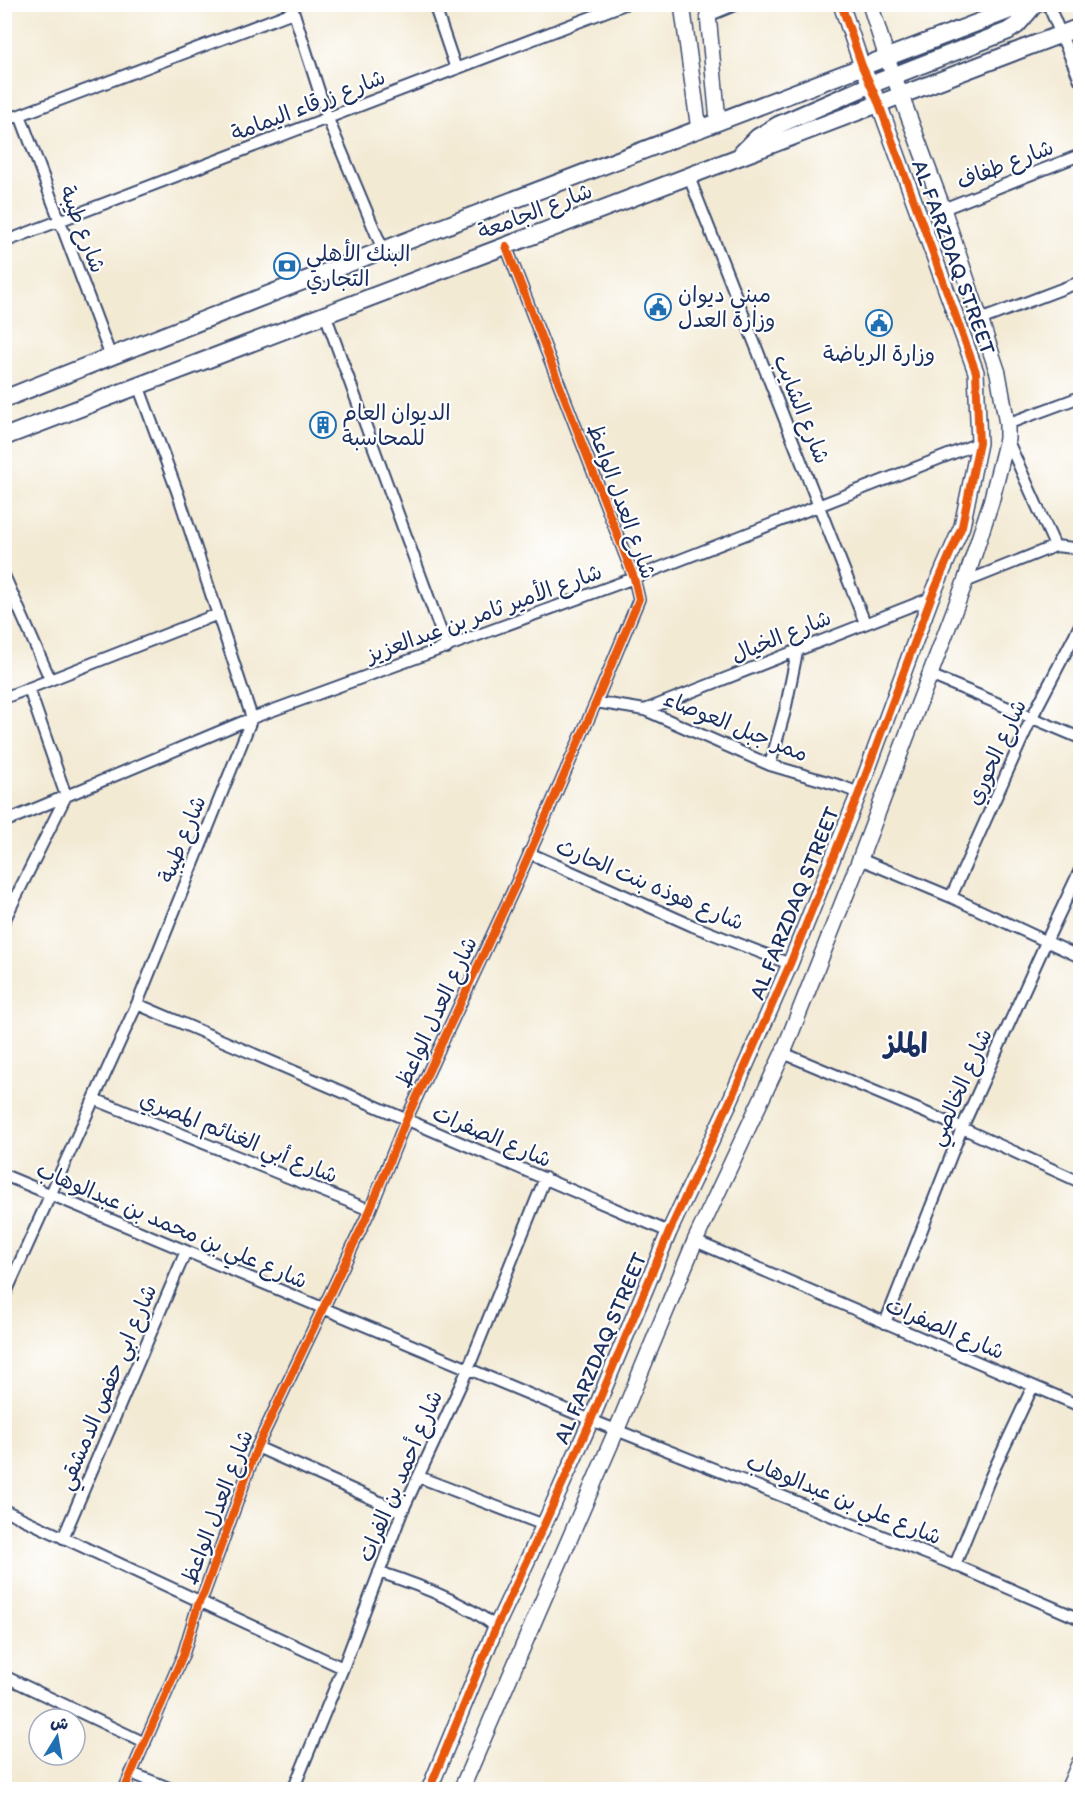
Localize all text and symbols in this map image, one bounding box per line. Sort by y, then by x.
street label: شارع زرقاء اليمامة [227,63,390,149]
street label: شارع طفاف [953,133,1058,197]
street label: AL FARZDAQ STREET [906,156,1002,359]
street label: شارع الجامعة [474,177,597,247]
street label: شارع طيبة [52,181,112,277]
place label: البنك الأهلي التجاري [306,238,410,295]
bank icon: البنك الأهلي التجاري [272,251,302,281]
place label: مبنى ديوان وزارة العدل [678,281,776,333]
public building icon: مبنى ديوان وزارة العدل [643,292,673,322]
public building icon: وزارة الرياضة [864,308,894,338]
place label: وزارة الرياضة [823,340,935,367]
street label: شارع الشايب [766,350,836,468]
place label: الديوان العام للمحاسبة [342,399,451,451]
building icon: الديوان العام للمحاسبة [308,410,338,440]
street label: شارع العدل الواعظ [579,420,663,583]
street label: شارع الأمير ثامر بن عبدالعزيز [360,556,606,671]
street label: شارع الخيال [727,604,836,670]
street label: ممر جبل العوصاء [660,685,812,767]
street label: شارع الحوري [960,695,1035,810]
street label: شارع طيبة [152,792,214,887]
street label: AL FARZDAQ STREET [743,802,845,1003]
street label: شارع هوذه بنت الحارث [551,832,748,938]
street label: شارع العدل الواعظ [389,932,485,1093]
street label: شارع الخالصي [922,1024,1003,1152]
district label: الملز [881,1026,928,1060]
street label: شارع أبي الغنائم المصري [134,1085,342,1195]
street label: شارع الصفرات [428,1099,556,1175]
street label: شارع علي بن محمد بن عبدالوهاب [30,1156,312,1300]
street label: AL FARZDAQ STREET [547,1247,653,1448]
street label: شارع ابي حفص الدمشقي [51,1280,168,1496]
street label: شارع الصفرات [881,1291,1009,1367]
street label: شارع أحمد بن الفرات [352,1386,450,1567]
street label: شارع العدل الواعظ [175,1426,261,1589]
street label: شارع علي بن عبدالوهاب [740,1448,946,1556]
north arrow [27,1707,87,1767]
text: ش [49,1712,70,1734]

